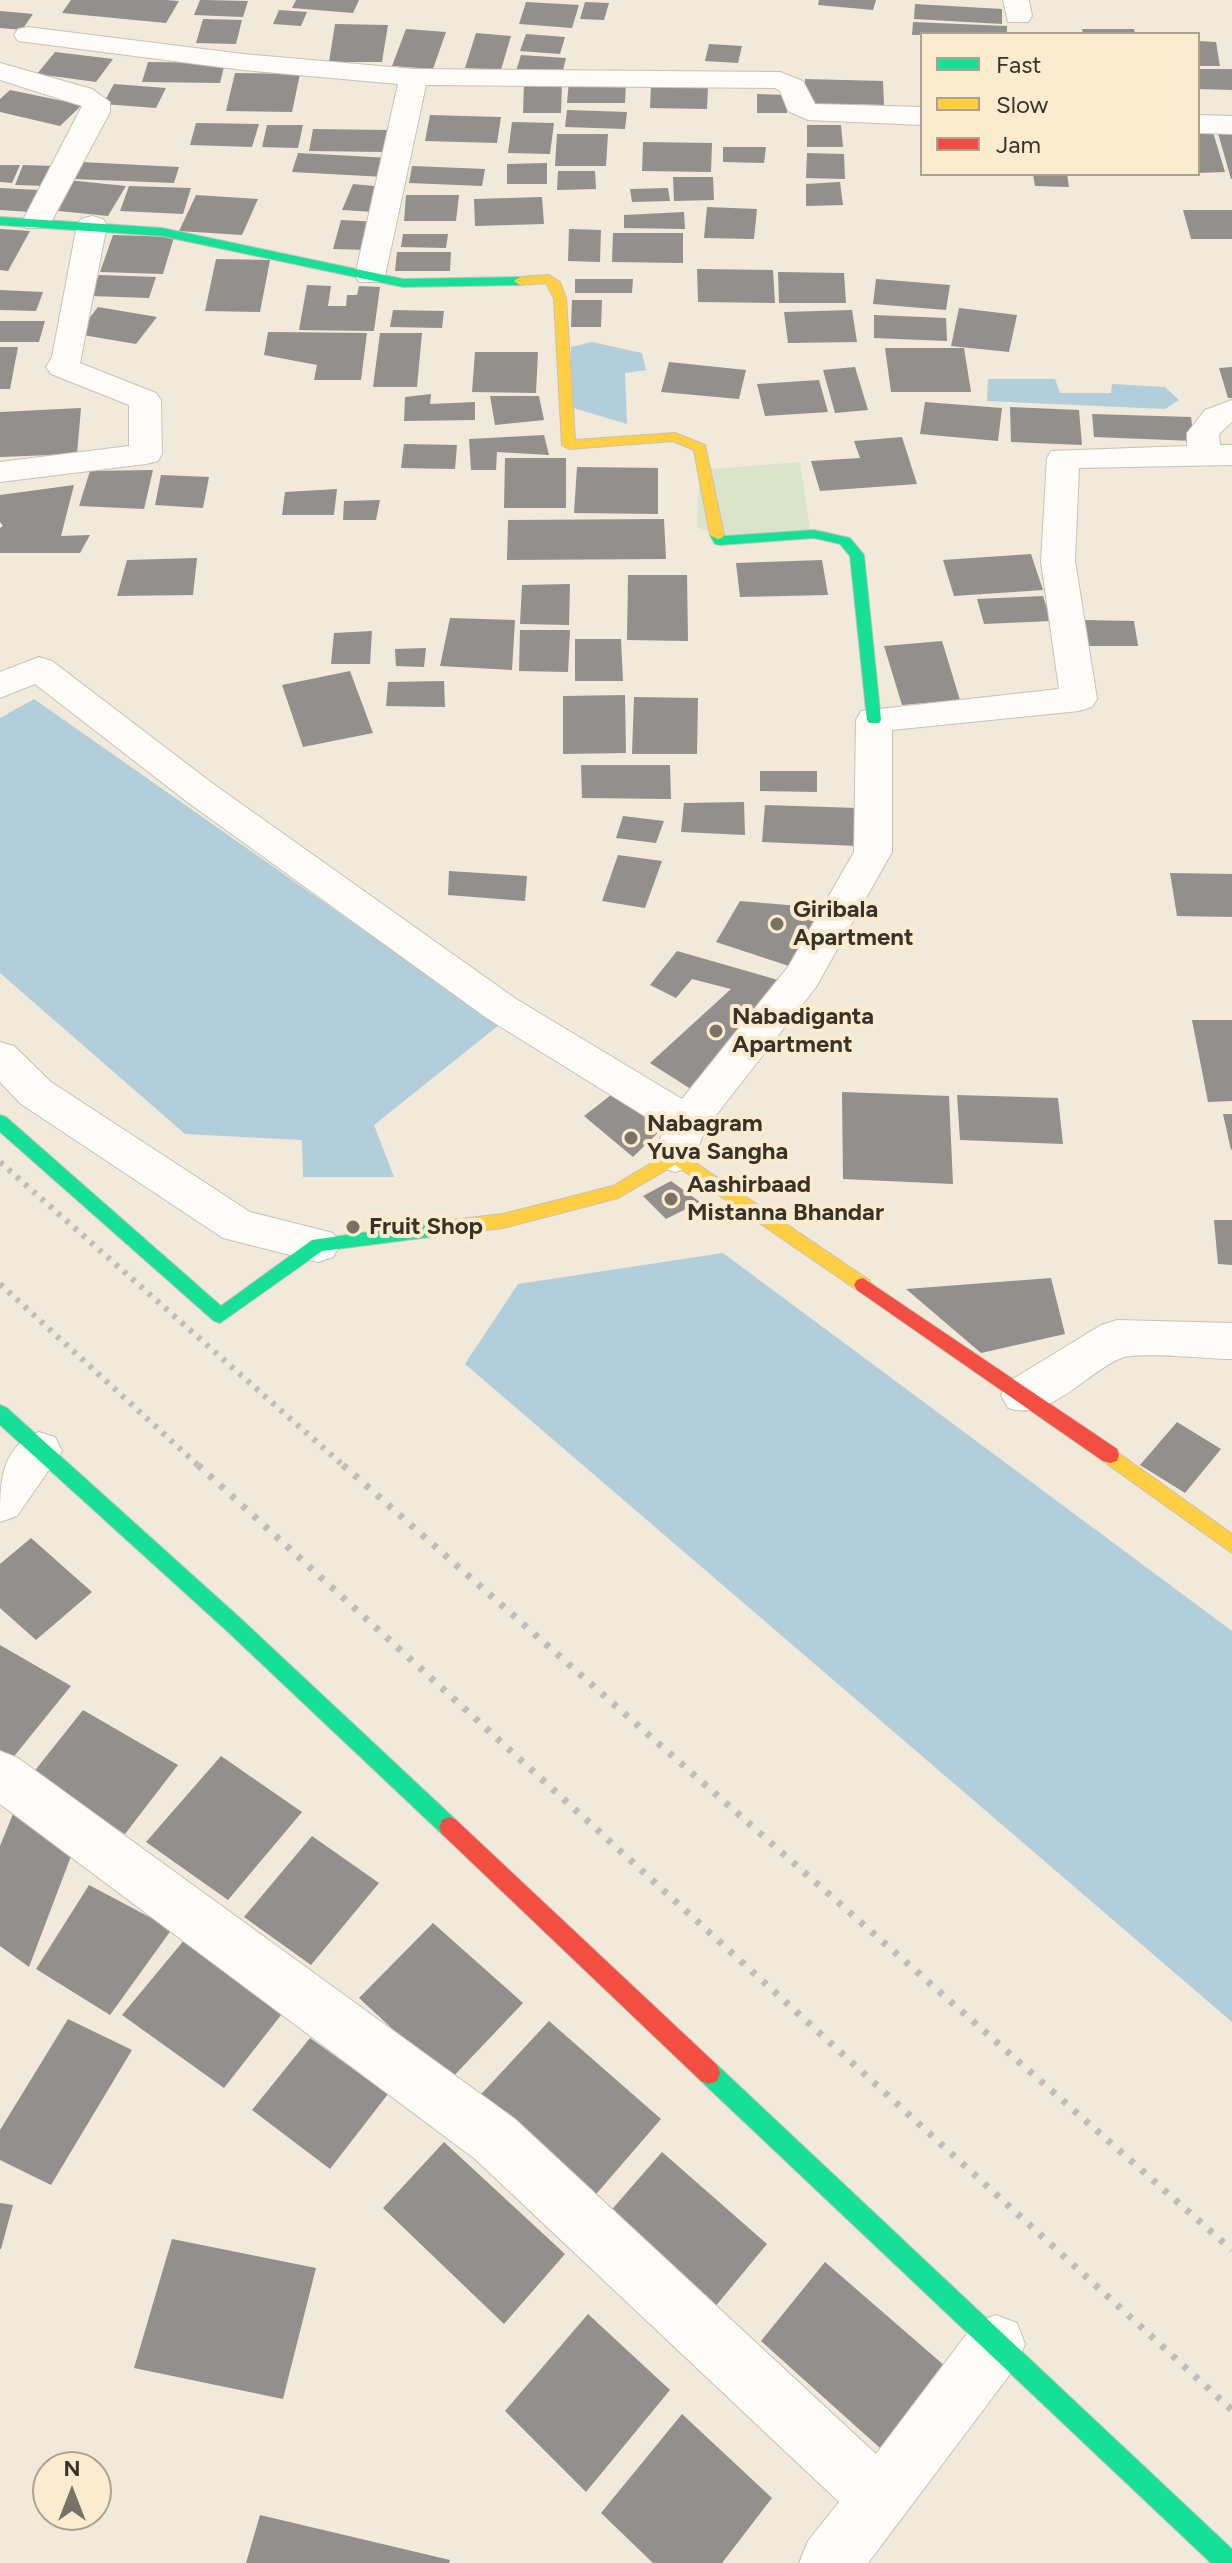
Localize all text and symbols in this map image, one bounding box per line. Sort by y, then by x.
legend [920,32,1200,176]
text: Fast [996,50,1041,79]
text: Slow [996,90,1048,119]
text: Jam [996,130,1041,159]
place label: Giribala Apartment [793,896,914,952]
marker: Giribala Apartment [768,915,786,933]
place label: Nabadiganta Apartment [732,1003,874,1059]
marker: Nabadiganta Apartment [707,1022,725,1040]
place label: Nabagram Yuva Sangha [647,1110,788,1166]
marker: Nabagram Yuva Sangha [622,1129,640,1147]
place label: Aashirbaad Mistanna Bhandar [687,1171,884,1227]
marker: Aashirbaad Mistanna Bhandar [662,1190,680,1208]
place label: Fruit Shop [369,1213,483,1241]
marker: Fruit Shop [344,1218,362,1236]
north arrow [32,2451,112,2531]
text: N [63,2455,81,2482]

